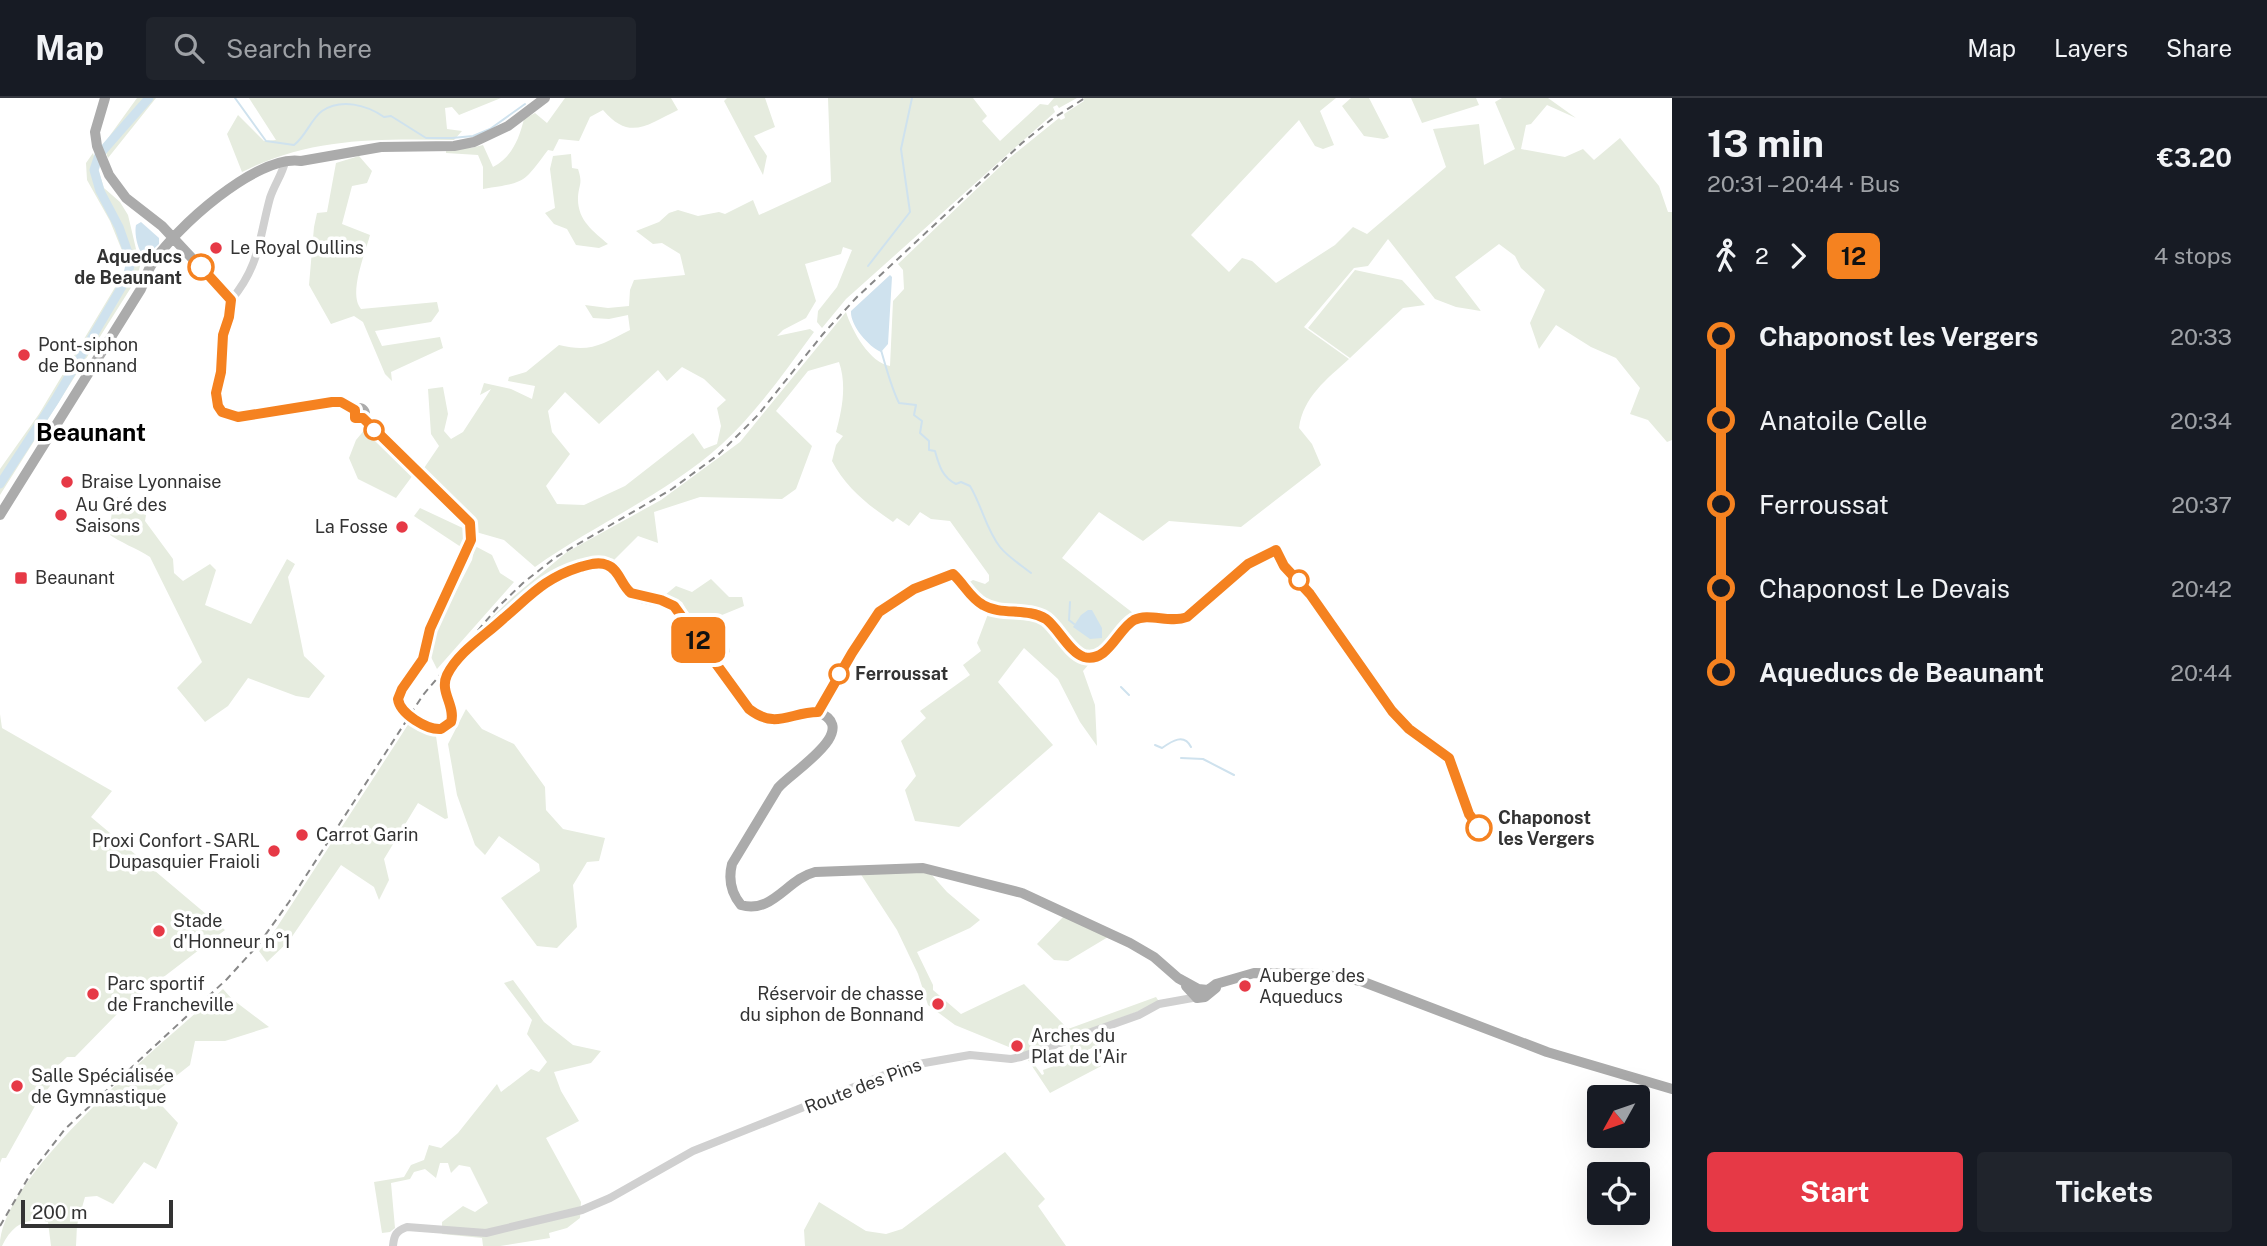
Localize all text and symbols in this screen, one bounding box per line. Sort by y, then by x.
search box [146,17,636,80]
text: Map [35,29,104,67]
icon: search [170,29,208,67]
text: Search here [226,33,372,64]
text: Map [1967,34,2016,62]
text: Layers [2054,34,2128,62]
text: Share [2166,34,2232,62]
text: 13 min [1707,121,1824,166]
text: €3.20 [2157,142,2232,173]
text: 20:31 – 20:44 · Bus [1707,170,1900,197]
place label: Le Royal Oullins [230,237,364,258]
icon: walk [1707,237,1745,275]
icon: forward [1779,237,1817,275]
marker: Le Royal Oullins [208,240,224,256]
text: 2 [1755,242,1769,269]
text: 12 [1841,242,1866,270]
text: 4 stops [2154,242,2232,269]
place label: Aqueducs de Beaunant [74,246,182,288]
marker: Aqueducs de Beaunant [188,254,214,280]
text: Chaponost les Vergers [1759,321,2039,352]
text: 20:33 [2170,323,2232,350]
place label: Pont-siphon de Bonnand [38,334,138,376]
marker: Pont-siphon de Bonnand [16,347,32,363]
text: Anatoile Celle [1759,405,1927,436]
text: 20:34 [2170,407,2232,434]
district label: Beaunant [36,418,146,446]
unlabelled marker [364,420,384,440]
place label: Braise Lyonnaise [81,471,222,492]
marker: Braise Lyonnaise [59,474,75,490]
text: Ferroussat [1759,489,1889,520]
text: 20:37 [2171,491,2232,518]
place label: Au Gré des Saisons [75,494,167,536]
marker: Au Gré des Saisons [53,507,69,523]
place label: La Fosse [315,516,388,537]
marker: La Fosse [394,519,410,535]
place label: Beaunant [35,567,115,588]
marker: Beaunant [13,570,29,586]
unlabelled marker [1289,570,1309,590]
text: Chaponost Le Devais [1759,573,2010,604]
text: 20:42 [2171,575,2232,602]
line badge: 12 [666,617,730,663]
text: 12 [685,626,711,654]
text: Aqueducs de Beaunant [1759,657,2044,688]
text: 20:44 [2170,659,2232,686]
place label: Ferroussat [855,663,948,684]
marker: Ferroussat [829,664,849,684]
place label: Chaponost les Vergers [1498,807,1595,849]
marker: Chaponost les Vergers [1466,815,1492,841]
place label: Carrot Garin [316,824,418,845]
marker: Carrot Garin [294,827,310,843]
place label: Proxi Confort - SARL Dupasquier Fraioli [92,830,260,872]
marker: Proxi Confort - SARL Dupasquier Fraioli [266,843,282,859]
place label: Stade d'Honneur n°1 [173,910,291,952]
marker: Stade d'Honneur n°1 [151,923,167,939]
place label: Auberge des Aqueducs [1259,965,1365,1007]
place label: Parc sportif de Francheville [107,973,234,1015]
marker: Auberge des Aqueducs [1237,978,1253,994]
place label: Réservoir de chasse du siphon de Bonnand [740,983,924,1025]
marker: Parc sportif de Francheville [85,986,101,1002]
marker: Réservoir de chasse du siphon de Bonnand [930,996,946,1012]
place label: Arches du Plat de l'Air [1031,1025,1127,1067]
marker: Arches du Plat de l'Air [1009,1038,1025,1054]
street label: Route des Pins [802,1054,924,1117]
place label: Salle Spécialisée de Gymnastique [31,1065,174,1107]
marker: Salle Spécialisée de Gymnastique [9,1078,25,1094]
north arrow [1587,1085,1650,1148]
map controls [1587,1085,1650,1225]
button: Start [1707,1152,1963,1232]
button: Tickets [1977,1152,2232,1232]
button: locate [1587,1162,1650,1225]
scale bar [21,1197,173,1229]
text: 200 m [32,1201,88,1223]

